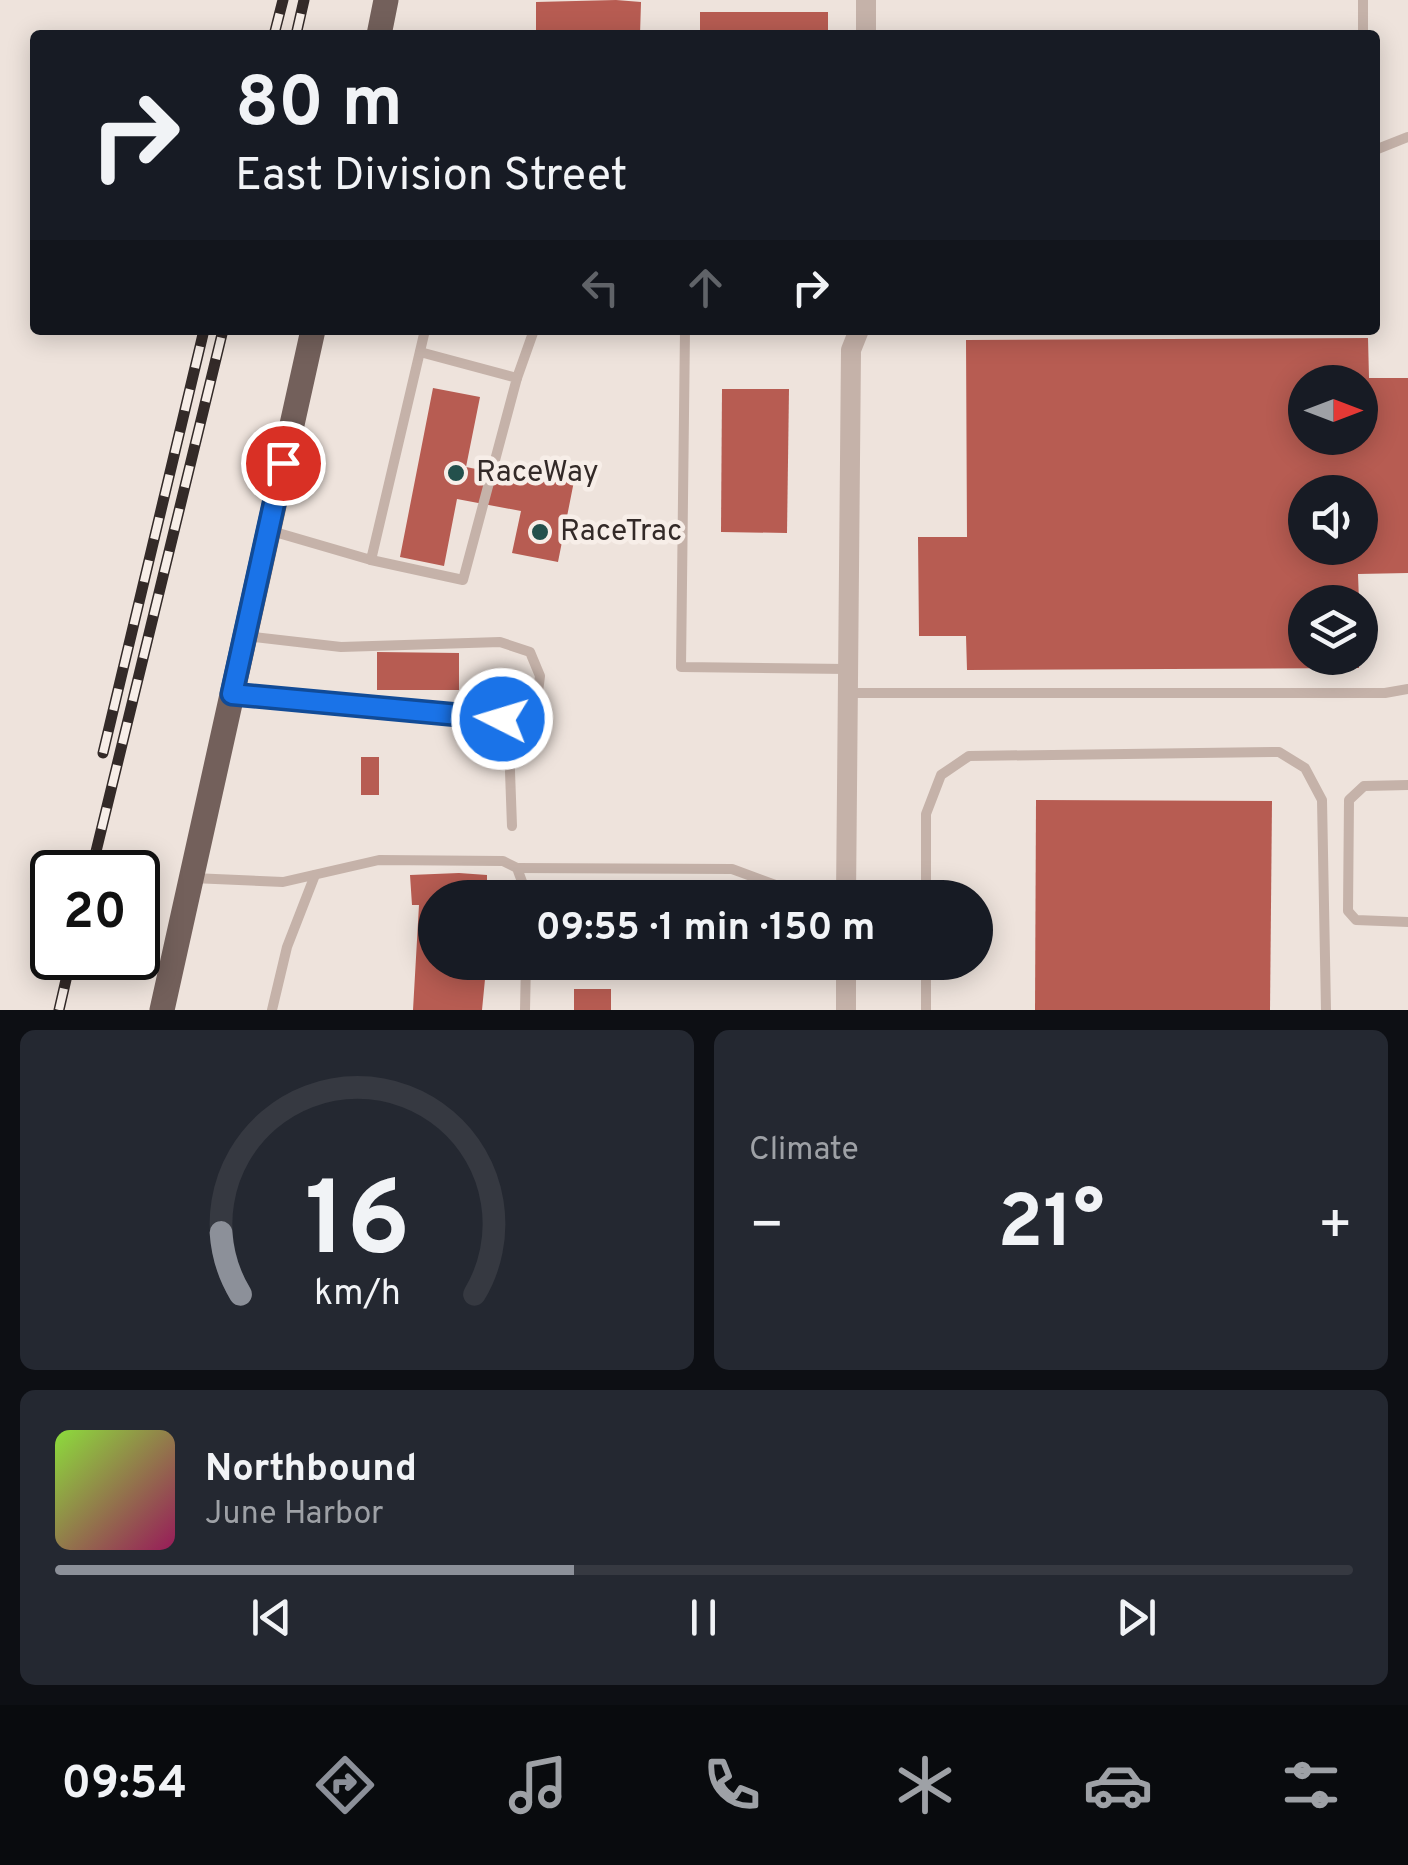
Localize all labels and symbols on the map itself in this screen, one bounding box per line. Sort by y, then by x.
north arrow [1288,365,1378,455]
pin [241,421,326,506]
place label: RaceWay [476,455,599,492]
marker: RaceWay [445,462,467,484]
place label: RaceTrac [560,514,682,551]
marker: RaceTrac [529,521,551,543]
position arrow [450,667,554,771]
speed limit sign: 20 [30,850,160,980]

